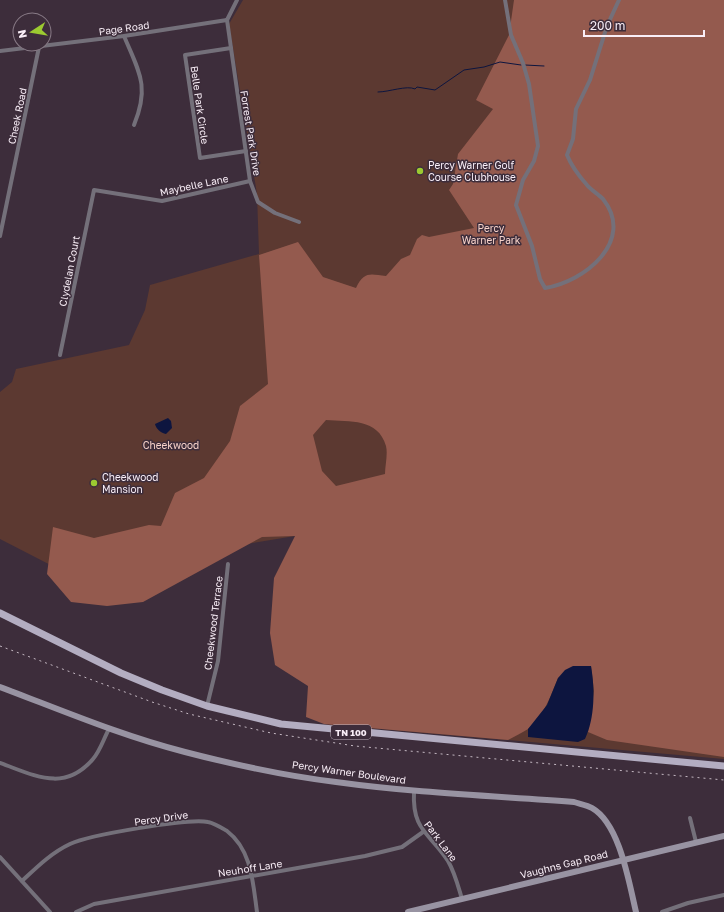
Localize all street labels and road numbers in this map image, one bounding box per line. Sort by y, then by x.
street label: Page Road [98,19,150,37]
street label: Belle Park Circle [189,65,211,145]
street label: Cheek Road [5,87,29,145]
street label: Forrest Park Drive [238,90,264,177]
street label: Maybelle Lane [159,172,229,198]
street label: Clydelan Court [56,235,82,307]
street label: Cheekwood Terrace [201,575,225,671]
road number: TN 100 [331,725,371,739]
street label: Percy Warner Boulevard [291,758,407,786]
street label: Percy Drive [133,808,189,828]
street label: Park Lane [422,818,460,864]
street label: Vaughns Gap Road [519,847,609,881]
street label: Neuhoff Lane [217,857,283,879]

